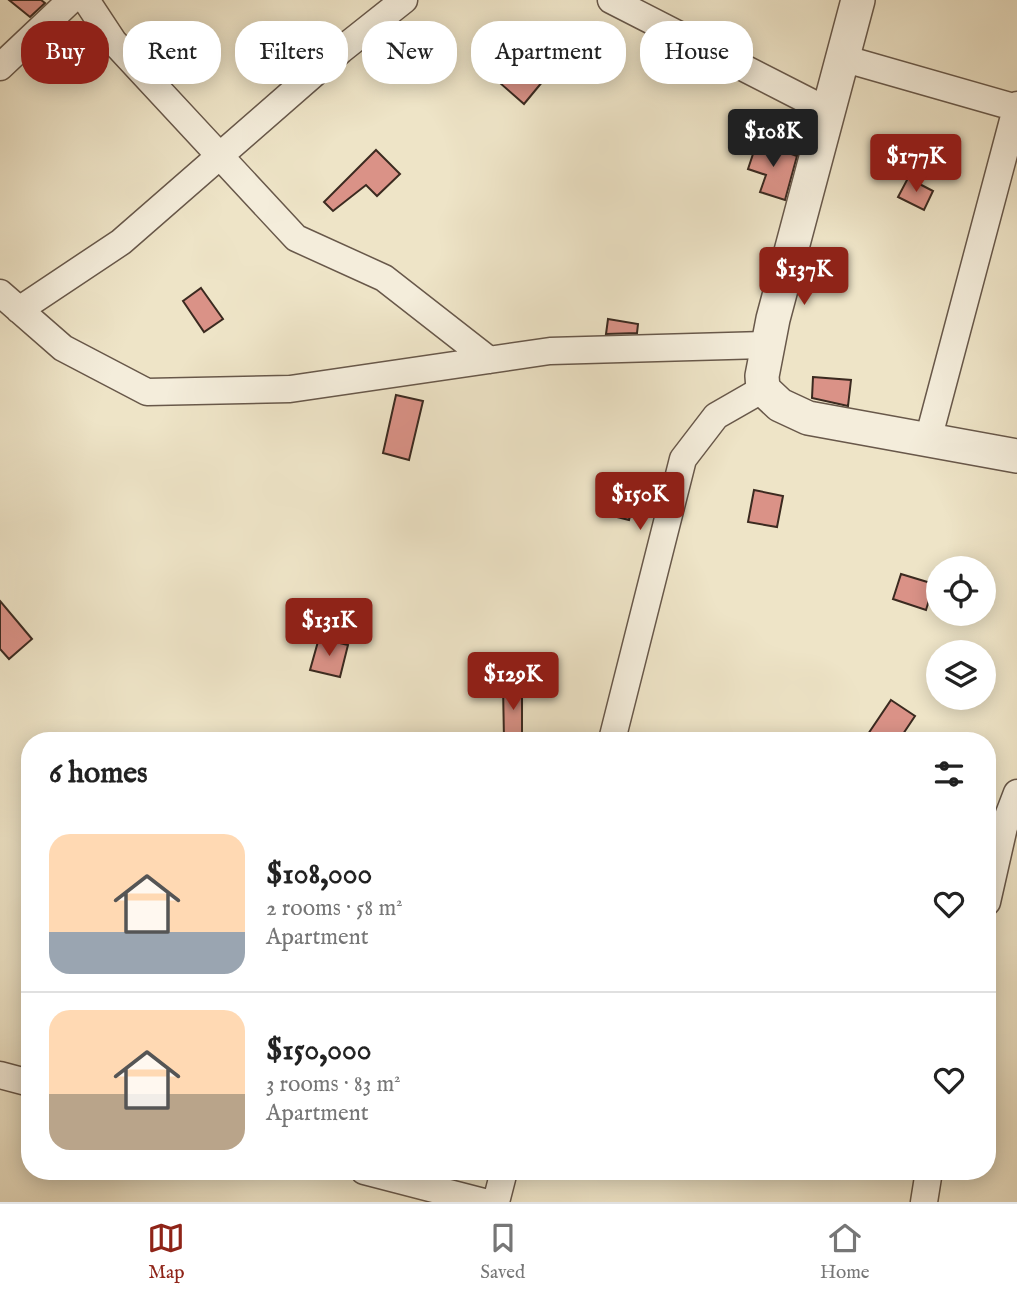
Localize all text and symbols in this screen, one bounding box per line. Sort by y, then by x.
chip: Buy [21,21,109,84]
chip: Rent [123,21,221,84]
chip: Filters [235,21,348,84]
chip: New [362,21,457,84]
chip: Apartment [471,21,626,84]
chip: House [640,21,753,84]
pin: $108K [724,110,822,169]
text: $108K [744,117,802,146]
pin: $177K [867,134,965,194]
text: $177K [886,142,946,171]
pin: $137K [755,247,853,307]
text: $137K [775,255,833,284]
pin: $150K [591,472,689,532]
text: $150K [611,480,669,509]
map controls [926,556,996,710]
button: locate [926,556,996,626]
pin: $131K [280,598,378,658]
text: $131K [301,606,357,635]
button: layers [926,640,996,710]
pin: $129K [464,652,562,712]
text: $129K [484,660,542,689]
text: 6 homes [49,755,148,793]
icon: filters [930,755,968,793]
text: $108,000 [266,856,372,894]
icon: home [105,862,189,946]
icon: heart [930,885,968,923]
text: 2 rooms · 58 m² [266,894,403,923]
text: Apartment [266,923,369,952]
text: $150,000 [266,1032,371,1070]
icon: home [105,1038,189,1122]
icon: heart [930,1061,968,1099]
text: 3 rooms · 83 m² [266,1070,401,1099]
text: Apartment [266,1099,369,1128]
tab: Map [147,1219,185,1285]
tab: Saved [480,1219,525,1285]
tab: Home [820,1219,870,1285]

